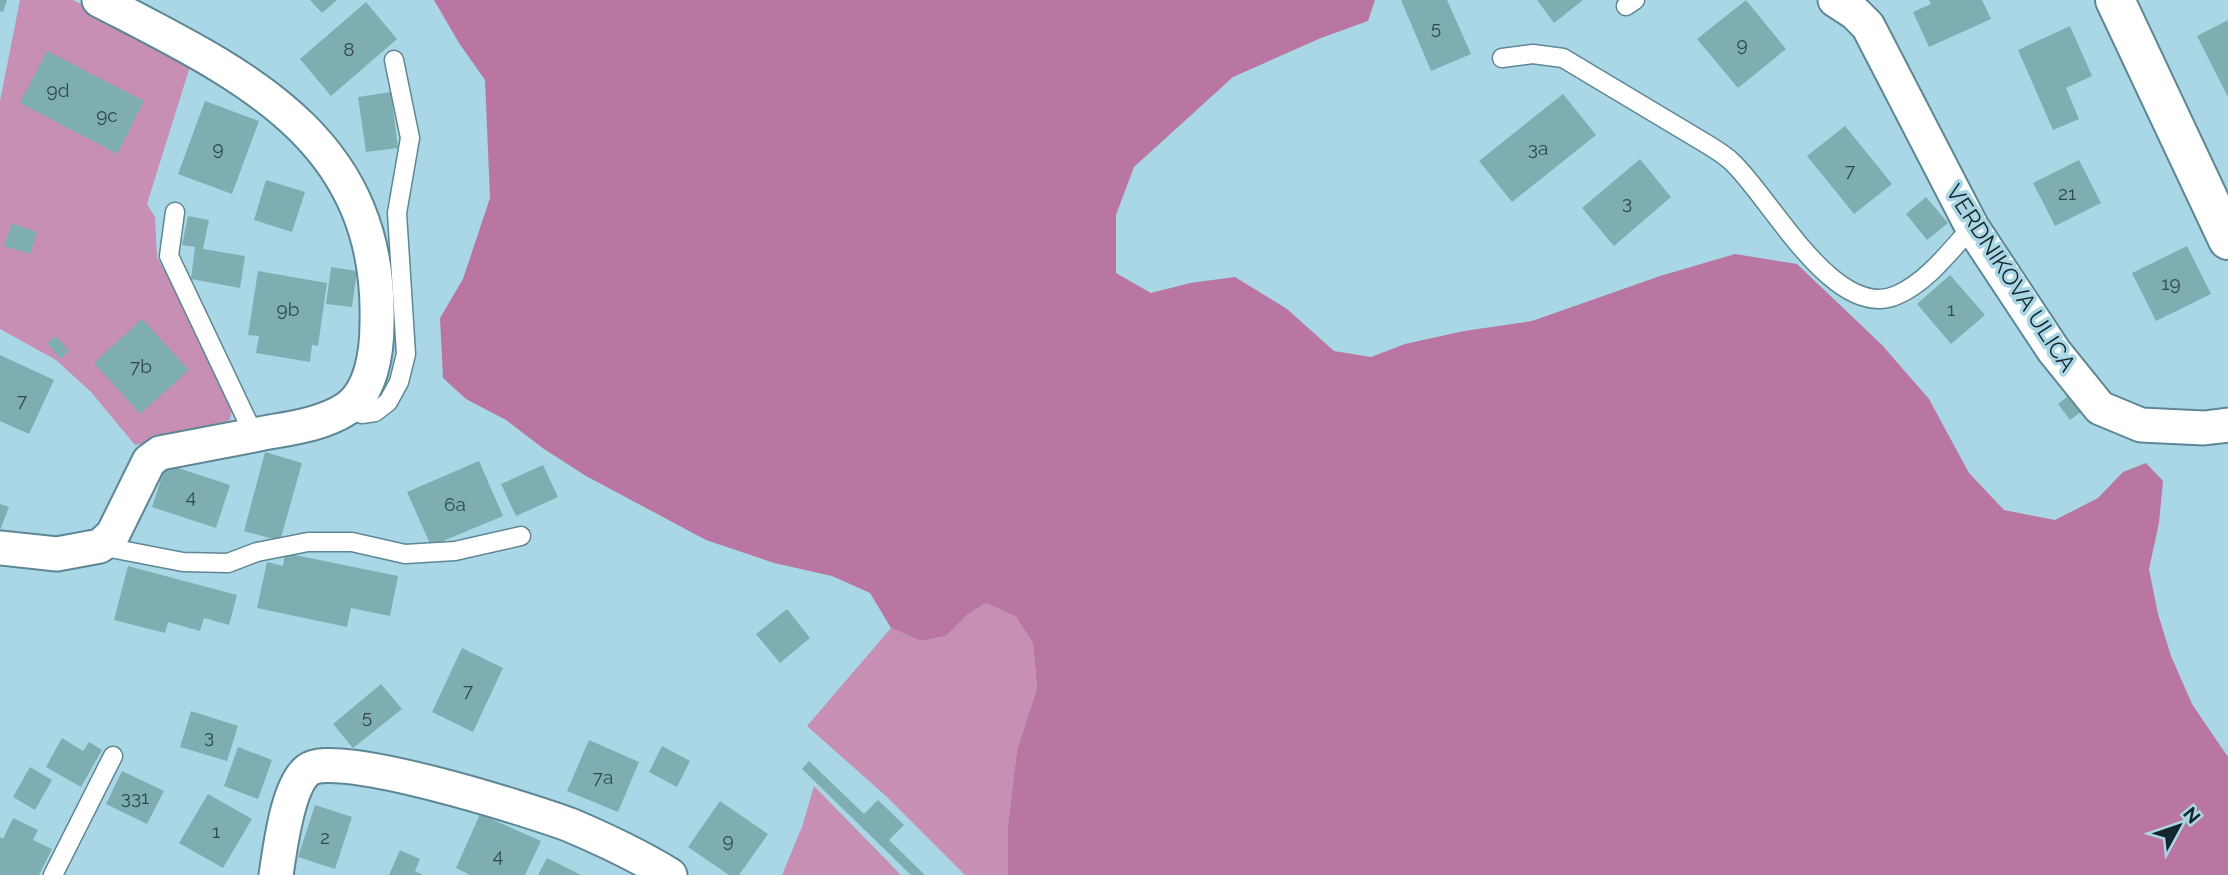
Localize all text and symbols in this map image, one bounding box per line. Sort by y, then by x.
house number: 5 [1431,16,1441,38]
house number: 9 [1736,33,1748,55]
house number: 8 [343,38,355,60]
house number: 9d [47,79,69,101]
house number: 9c [96,104,118,126]
house number: 9 [212,137,224,159]
house number: 3a [1528,137,1548,159]
house number: 7 [1845,159,1855,181]
street label: VERDNIKOVA ULICA [1941,179,2082,377]
house number: 21 [2058,182,2076,204]
house number: 3 [1622,191,1632,213]
house number: 19 [2161,272,2181,294]
house number: 9b [277,298,299,320]
house number: 1 [1947,298,1955,320]
house number: 7b [130,355,152,377]
house number: 7 [17,389,27,411]
house number: 4 [186,485,196,507]
house number: 6a [444,493,466,515]
house number: 7 [463,679,473,701]
house number: 5 [362,705,372,727]
house number: 3 [204,725,214,747]
house number: 7a [593,766,613,788]
house number: 331 [121,786,149,808]
north arrow [2144,791,2214,861]
text: N [2179,802,2205,828]
house number: 1 [212,820,220,842]
house number: 2 [320,826,330,848]
house number: 9 [722,829,734,851]
house number: 4 [493,844,503,866]

